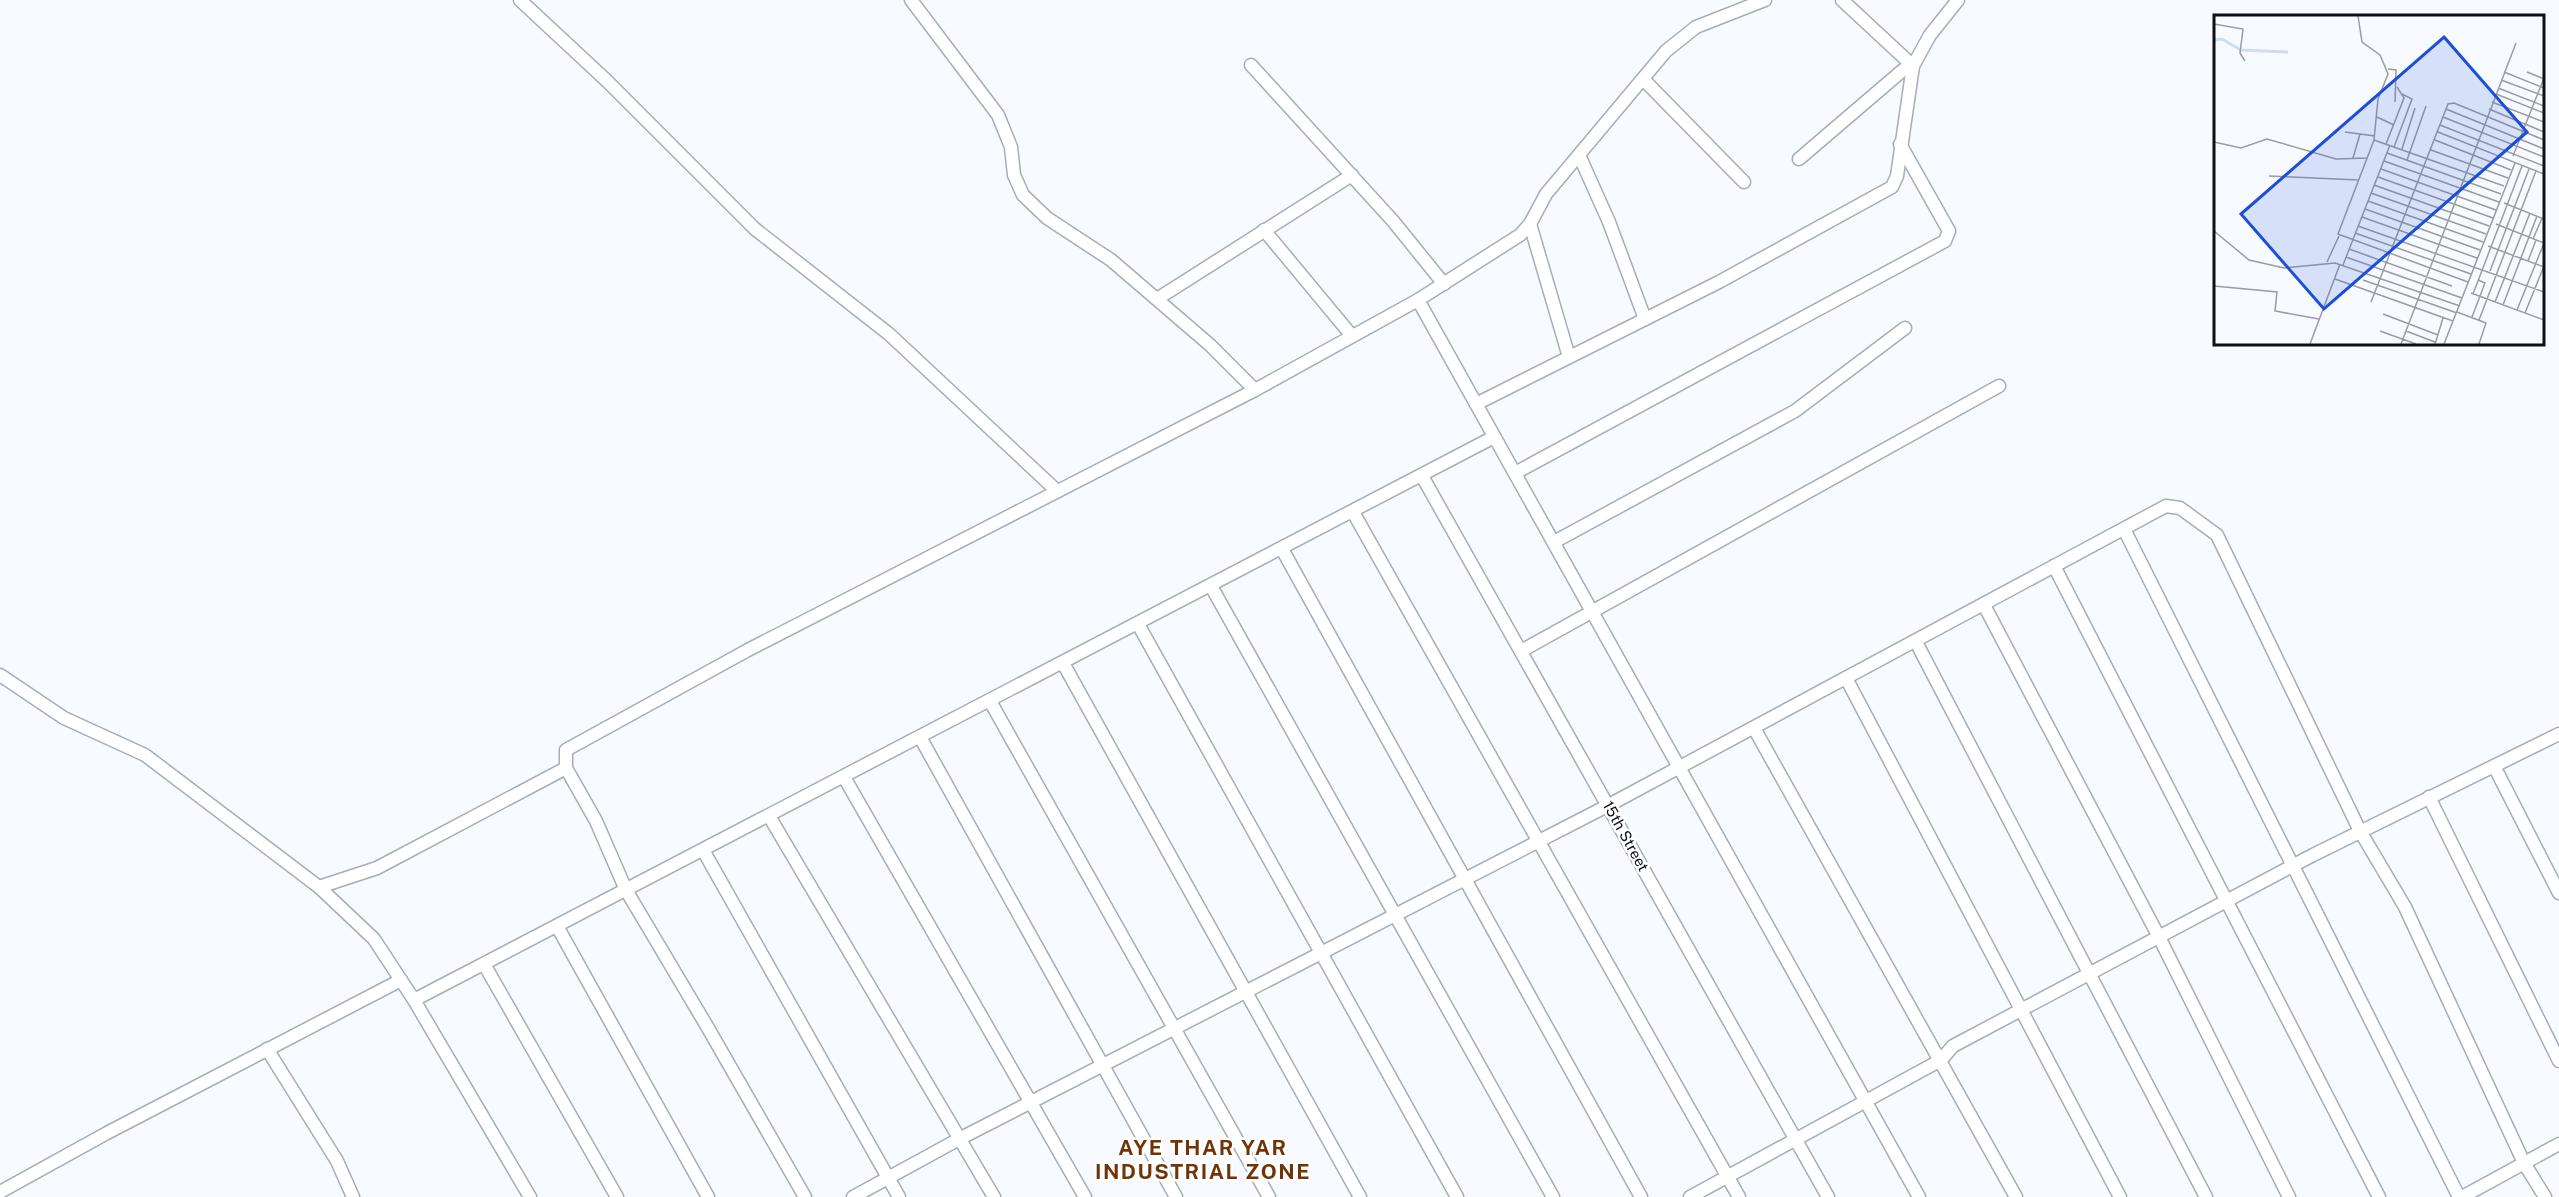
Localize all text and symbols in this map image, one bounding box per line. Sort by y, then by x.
inset map [2214,15,2544,345]
street label: 15th Street [1600,798,1652,874]
district label: AYE THAR YAR INDUSTRIAL ZONE [1095,1135,1311,1184]

